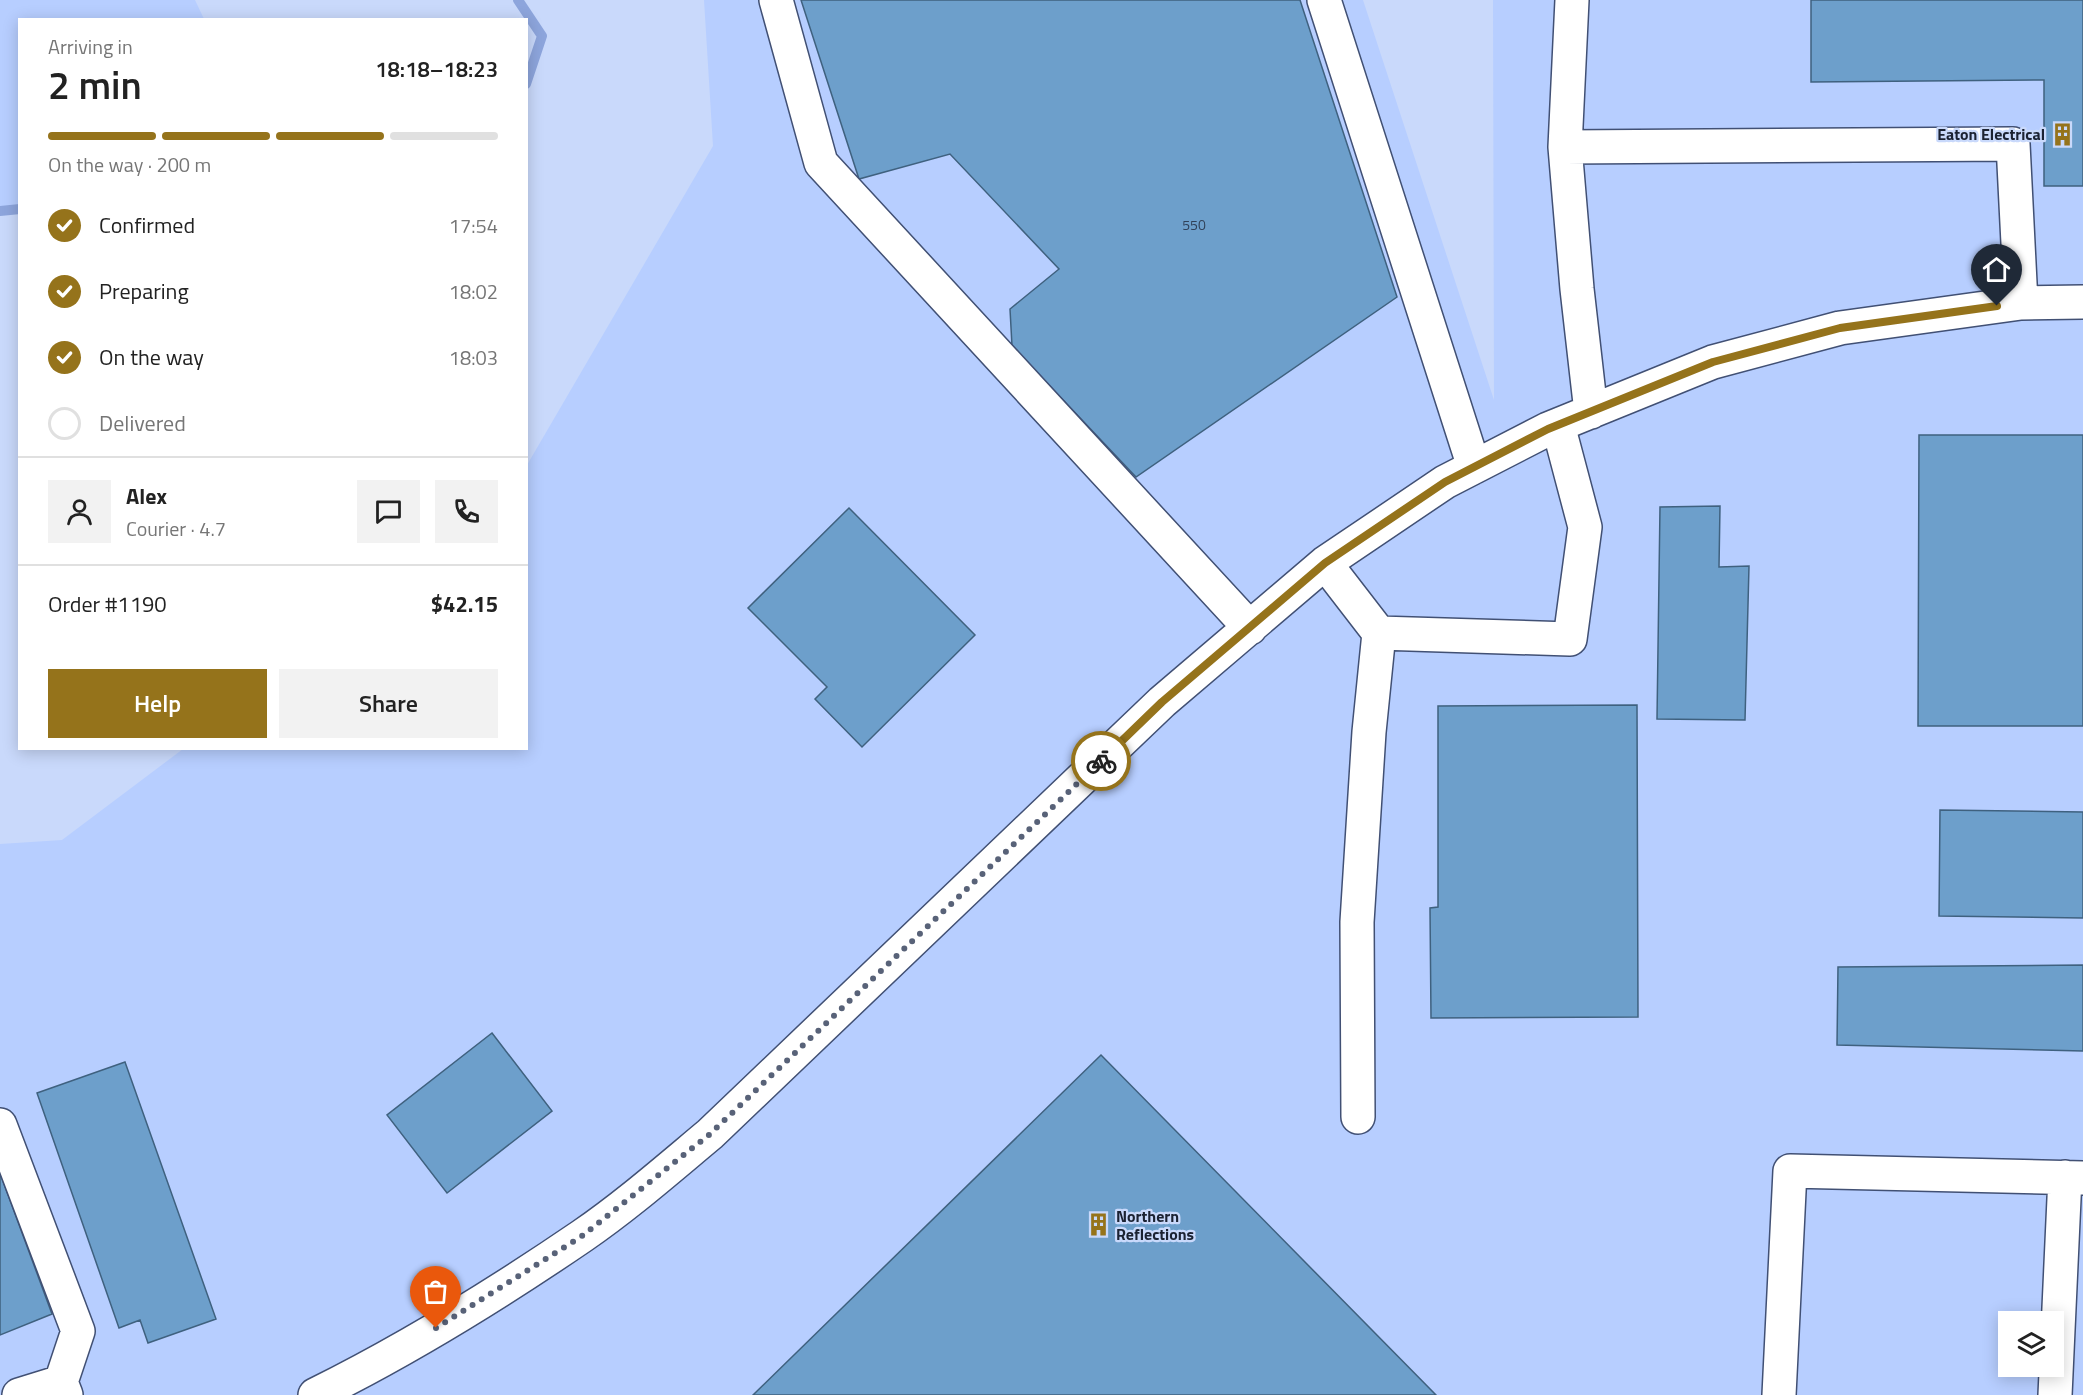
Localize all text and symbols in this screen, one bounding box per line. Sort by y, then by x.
text: Arriving in [48,31,133,62]
text: 18:18–18:23 [375,52,498,86]
text: 2 min [48,55,142,114]
building icon: Eaton Electrical [2050,121,2076,147]
place label: Eaton Electrical [1937,122,2045,146]
text: On the way · 200 m [48,149,211,180]
text: Confirmed [99,208,195,242]
icon: check [48,209,81,242]
text: 17:54 [449,210,498,241]
house number: 550 [1182,214,1206,235]
pin [1971,244,2022,306]
icon: home [1980,253,2013,286]
text: Preparing [99,274,189,308]
icon: check [48,275,81,308]
text: 18:02 [449,276,498,307]
text: On the way [99,340,204,374]
icon: check [48,341,81,374]
text: 18:03 [449,342,498,373]
text: Delivered [99,406,186,440]
text: Alex [126,479,167,513]
button: person [48,480,111,543]
button: chat [357,480,420,543]
button: phone [435,480,498,543]
text: Courier · 4.7 [126,513,226,544]
text: Order #1190 [48,587,167,621]
text: $42.15 [431,587,498,621]
button: Help [48,669,267,738]
button: Share [279,669,498,738]
courier [1071,731,1131,791]
icon: bike [1085,745,1118,778]
place label: Northern Reflections [1116,1204,1194,1246]
building icon: Northern Reflections [1085,1212,1111,1238]
pin [410,1266,461,1328]
icon: bag [419,1275,452,1308]
map controls [1998,1311,2064,1377]
button: layers [1998,1311,2064,1377]

